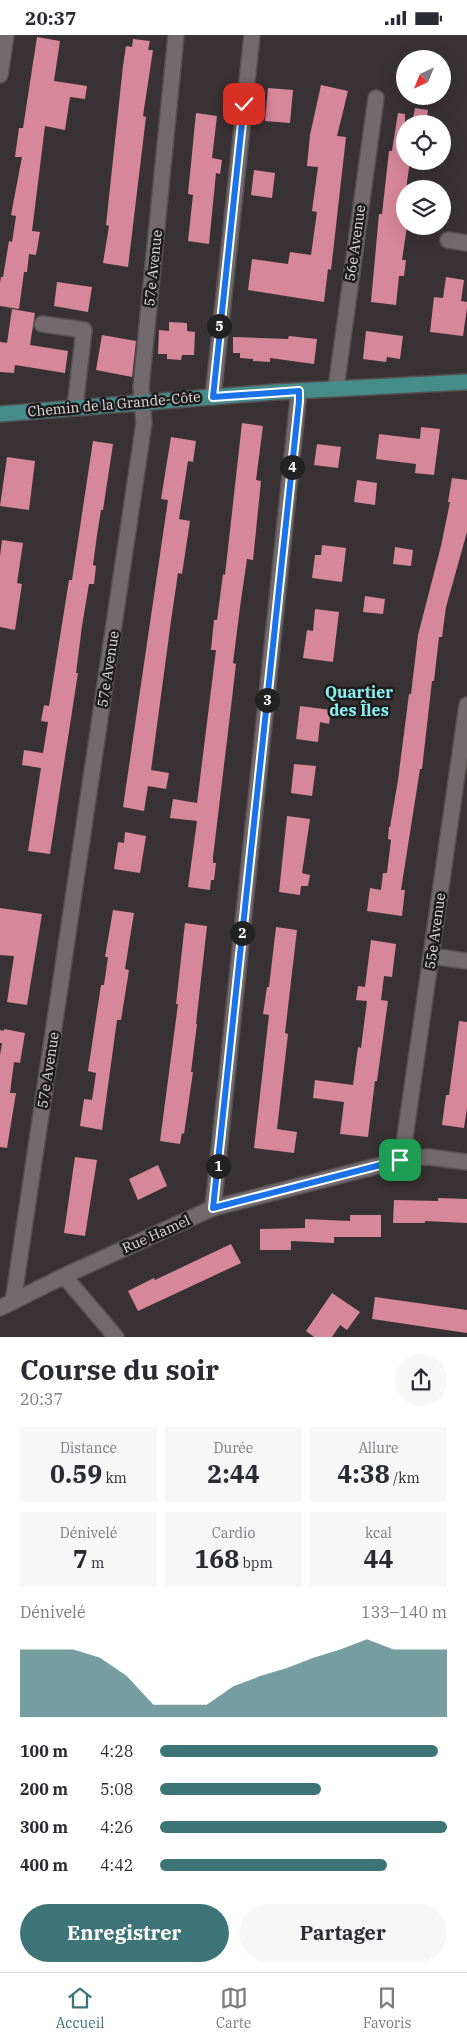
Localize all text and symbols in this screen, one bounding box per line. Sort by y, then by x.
text: 20:37 [25,6,76,30]
north arrow [396,50,451,105]
map controls [396,50,451,235]
pin [223,83,265,125]
icon: check [230,90,258,118]
button: locate [396,115,451,170]
button: layers [396,180,451,235]
street label: 56e Avenue [341,204,369,282]
street label: 57e Avenue [140,229,166,307]
pin: 5 [206,313,232,339]
text: 5 [215,317,224,335]
street label: Chemin de la Grande-Côte [27,387,201,421]
pin: 4 [280,455,304,479]
text: 4 [288,458,297,476]
street label: 57e Avenue [93,630,123,708]
district label: Quartier des Îles [325,682,393,720]
pin: 3 [254,687,280,713]
text: 3 [263,691,272,709]
street label: 55e Avenue [421,892,449,970]
pin: 2 [230,921,254,945]
text: 2 [238,924,247,942]
street label: 57e Avenue [33,1031,63,1109]
pin [379,1139,421,1181]
icon: arrive [386,1146,414,1174]
pin: 1 [206,1153,230,1179]
text: 1 [214,1157,223,1175]
street label: Rue Hamel [119,1211,193,1257]
text: Course du soir [20,1351,219,1388]
button: share [395,1354,447,1406]
text: 20:37 [20,1389,63,1409]
text: Distance [60,1439,117,1457]
text: Durée [214,1439,253,1457]
text: Allure [358,1439,399,1457]
text: 0.59 [50,1457,102,1490]
text: 2:44 [207,1457,260,1490]
text: 4:38 [337,1457,390,1490]
text: km [102,1469,127,1487]
text: /km [390,1469,420,1487]
text: Dénivelé [60,1524,117,1542]
text: Cardio [212,1524,255,1542]
text: kcal [365,1524,392,1542]
text: 7 [73,1542,88,1575]
text: 168 [194,1542,239,1575]
text: 44 [363,1542,394,1575]
text: m [88,1554,104,1572]
text: bpm [239,1554,273,1572]
text: Dénivelé [20,1602,85,1622]
text: 133–140 m [361,1602,447,1622]
text: 100 m [20,1741,68,1761]
text: 4:28 [100,1741,133,1761]
text: 200 m [20,1779,68,1799]
text: 5:08 [100,1779,133,1799]
text: 300 m [20,1817,68,1837]
text: 4:26 [100,1817,133,1837]
text: 400 m [20,1855,68,1875]
text: 4:42 [100,1855,133,1875]
button: Enregistrer [20,1904,229,1962]
button: Partager [239,1904,447,1962]
tab: Accueil [56,1984,104,2032]
tab: Carte [216,1984,251,2032]
tab: Favoris [363,1984,411,2032]

